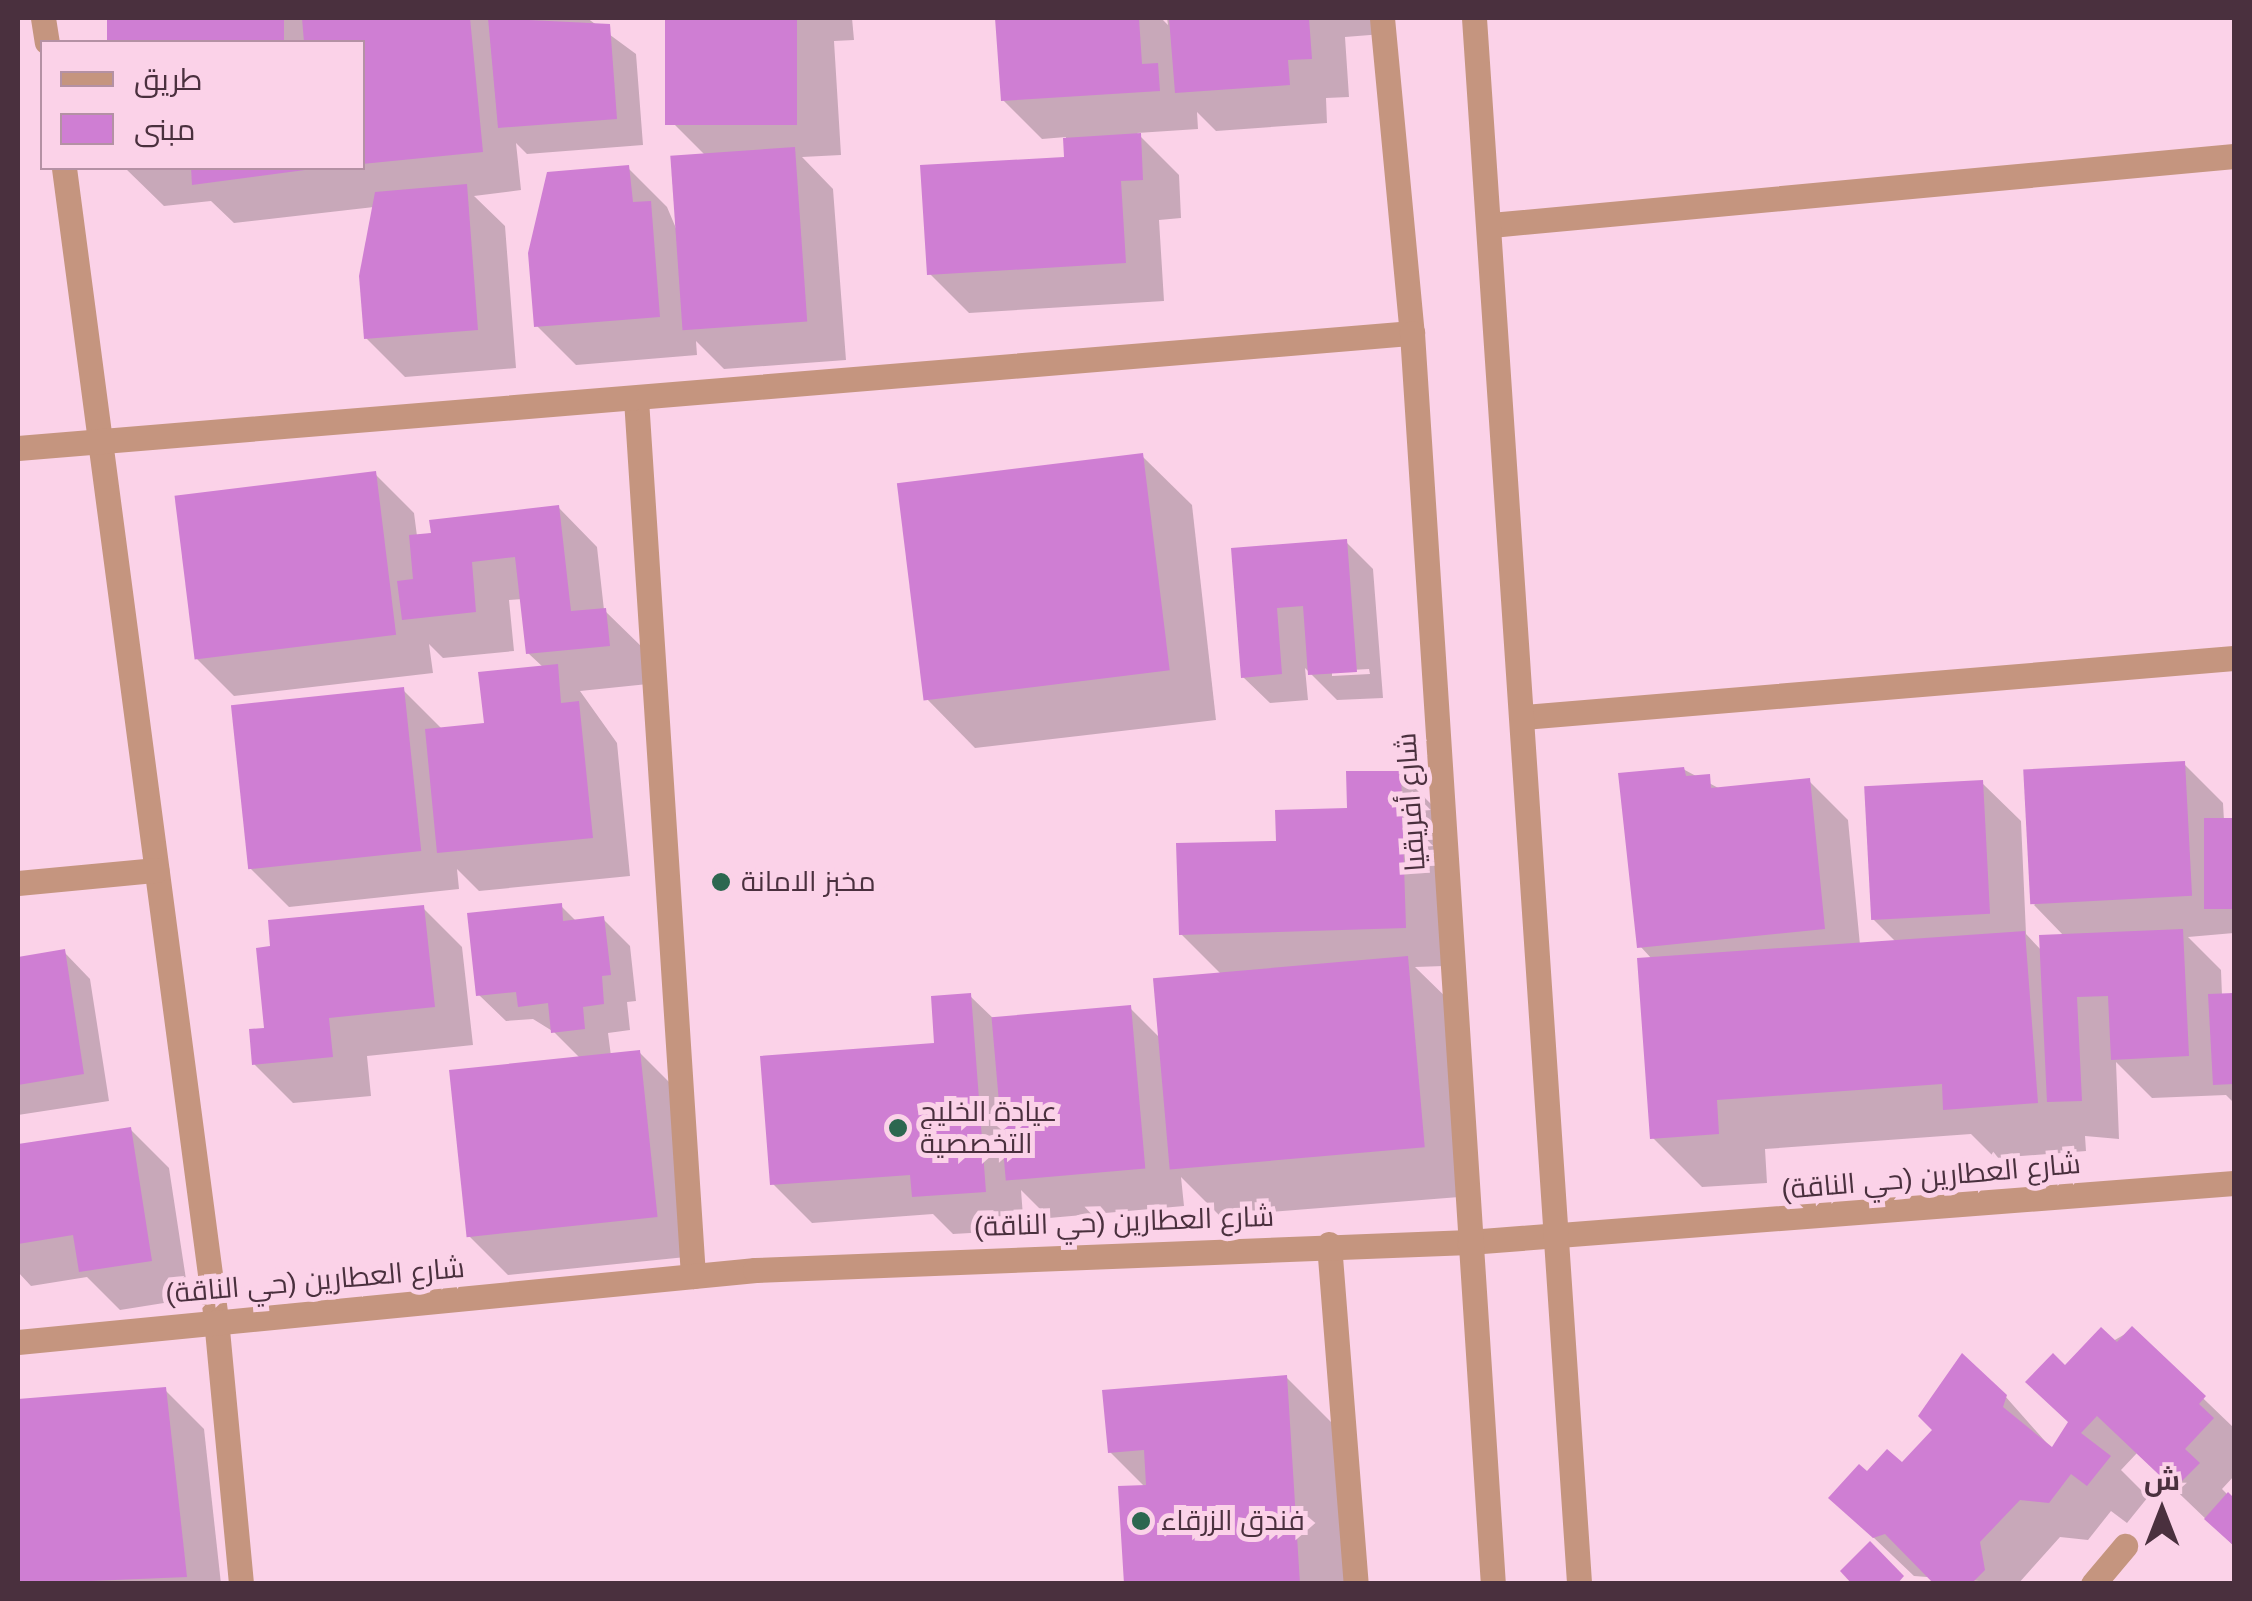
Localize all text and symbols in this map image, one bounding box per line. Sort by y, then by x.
legend [40,40,365,170]
text: طريق [134,63,203,96]
text: مبنى [134,113,195,146]
street label: شارع أفريقيا [1389,731,1433,873]
place label: مخبز الامانة [741,865,876,899]
marker: مخبز الامانة [710,871,732,893]
place label: عيادة الخليج التخصصية [920,1095,1057,1161]
marker: عيادة الخليج التخصصية [885,1115,911,1141]
street label: شارع العطارين (حي الناقة) [1780,1147,2082,1207]
street label: شارع العطارين (حي الناقة) [973,1200,1275,1244]
street label: شارع العطارين (حي الناقة) [164,1251,466,1311]
north arrow [2112,1461,2212,1561]
text: ش [2144,1465,2180,1496]
place label: فندق الزرقاء [1161,1504,1305,1538]
marker: فندق الزرقاء [1130,1510,1152,1532]

